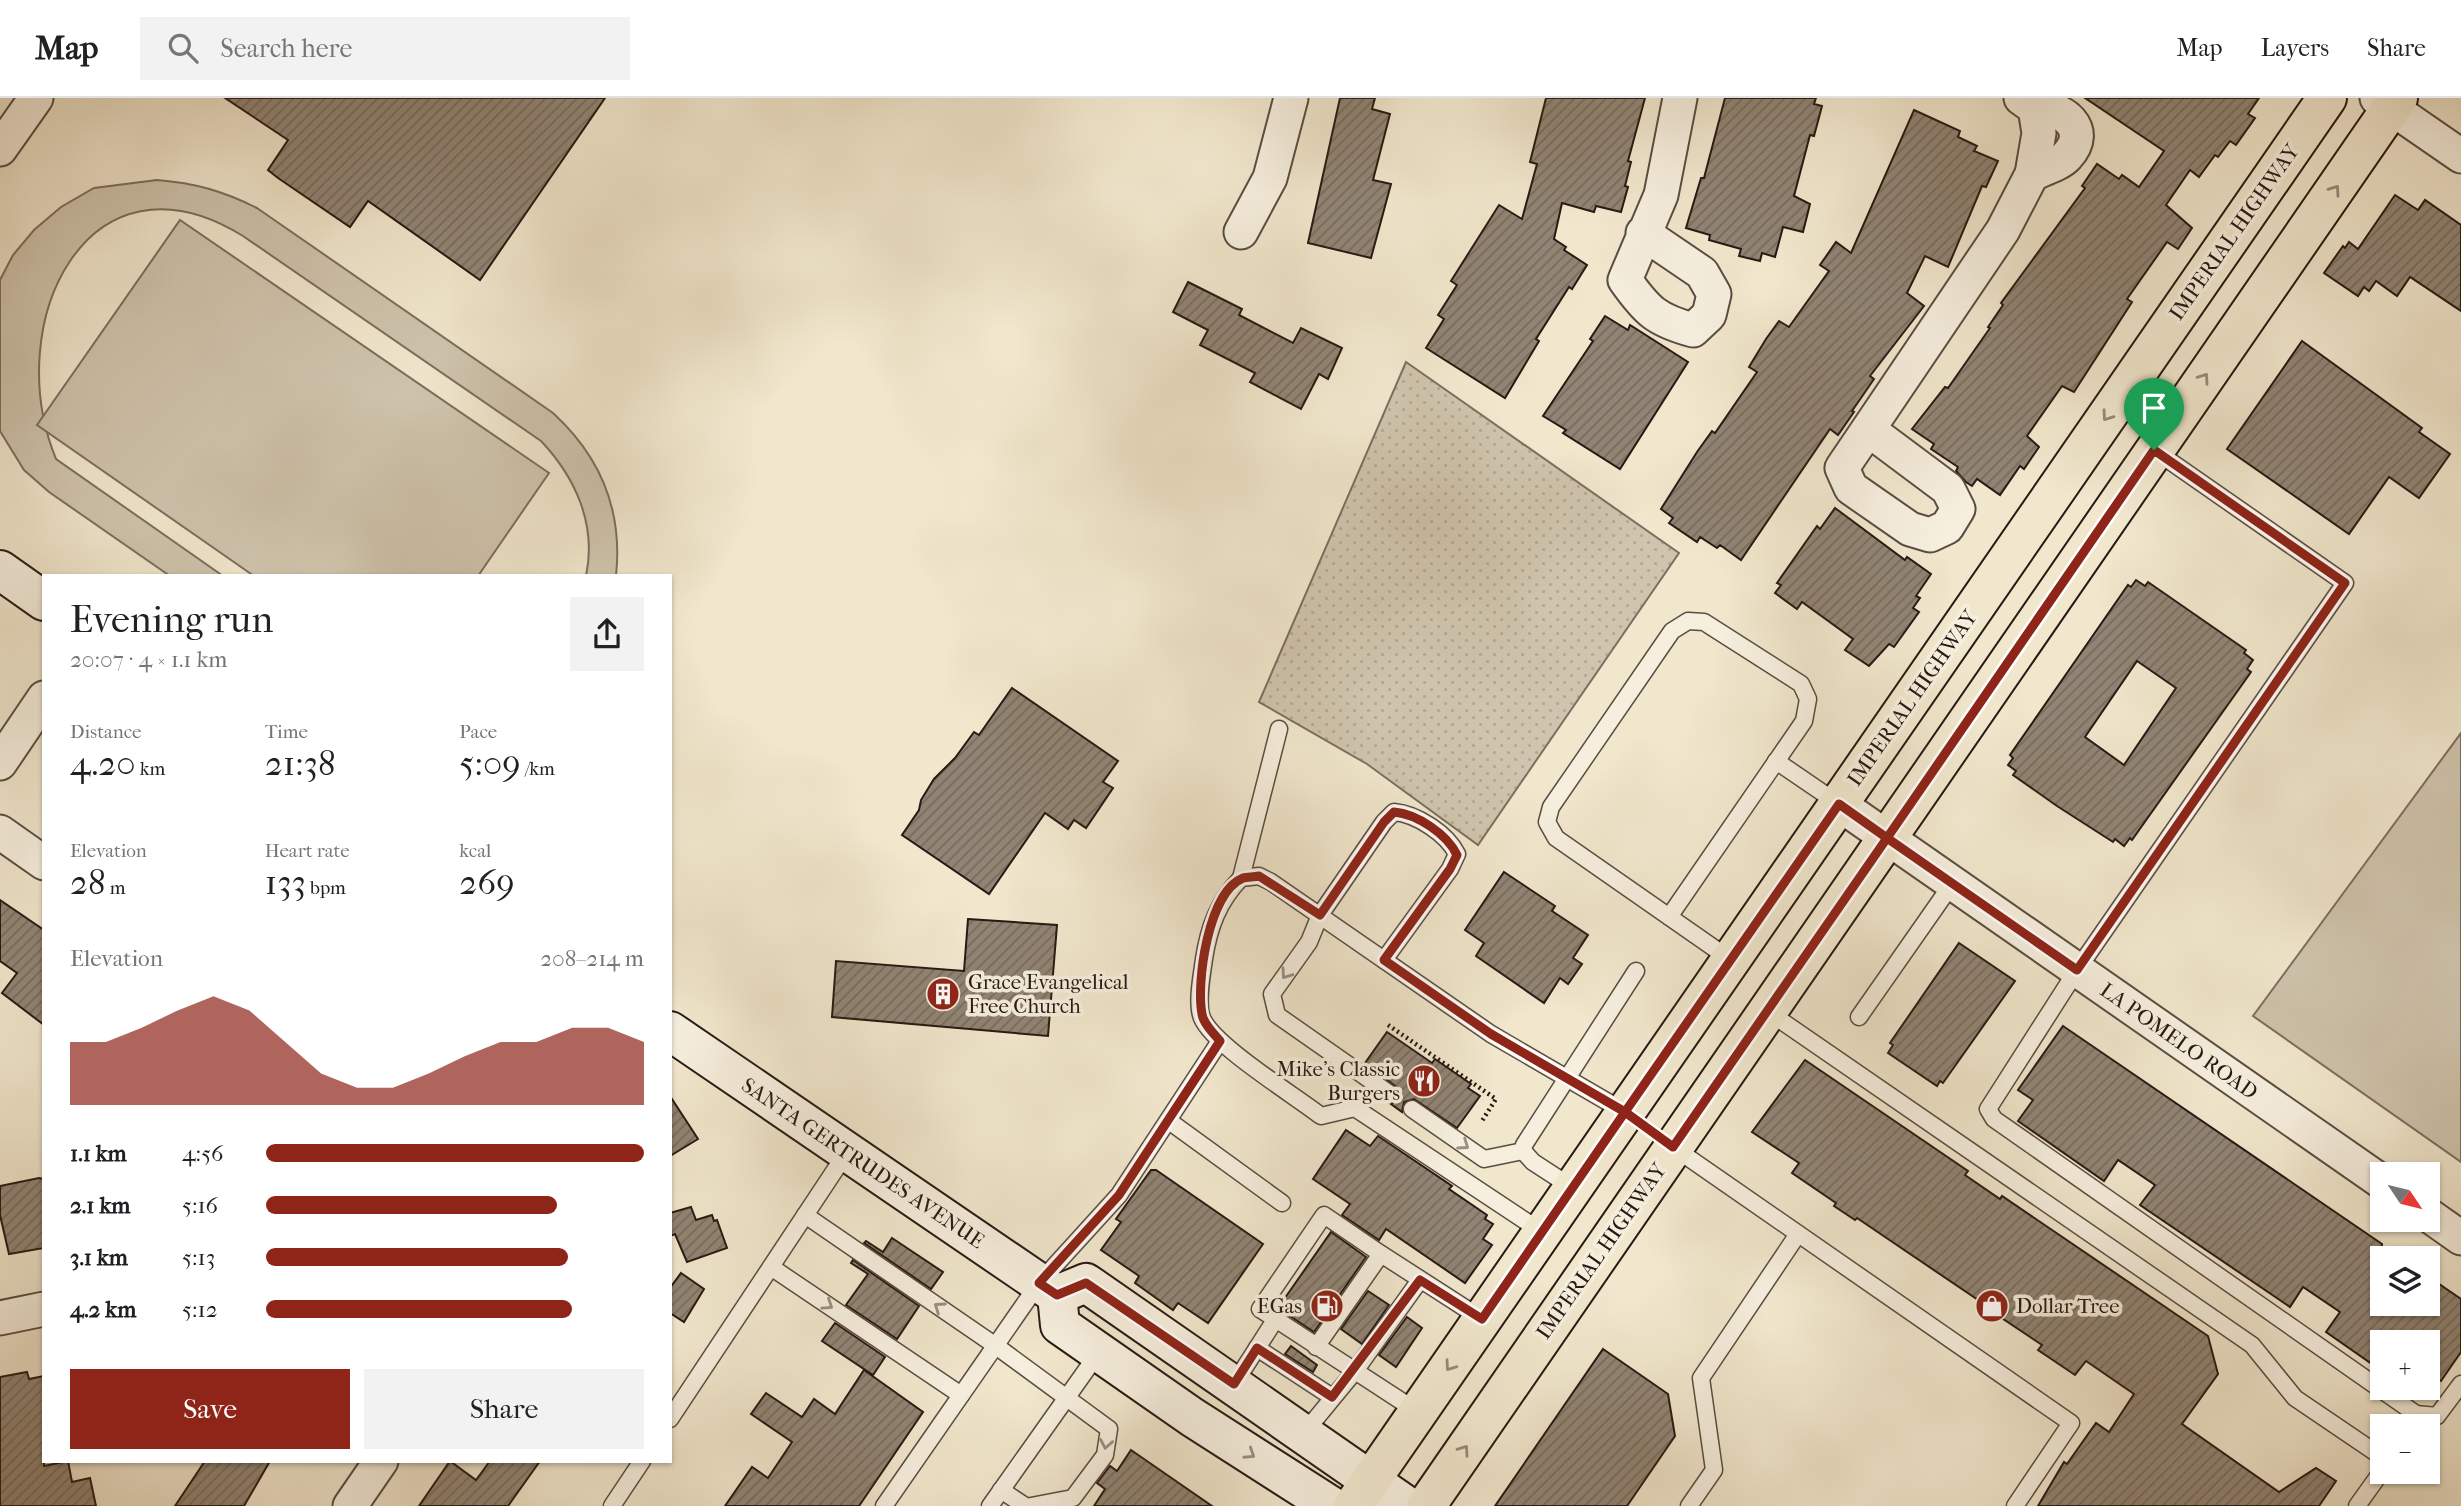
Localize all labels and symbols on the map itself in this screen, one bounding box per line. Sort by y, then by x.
street label: IMPERIAL HIGHWAY [2164,139,2304,325]
one-way arrow [2327,185,2339,198]
one-way arrow [2196,373,2208,386]
pin [2124,378,2184,450]
one-way arrow [2103,408,2115,421]
street label: IMPERIAL HIGHWAY [1842,605,1982,791]
one-way arrow [1282,966,1294,979]
place label: Grace Evangelical Free Church [968,970,1129,1018]
building icon: Grace Evangelical Free Church [924,975,962,1013]
street label: LA POMELO ROAD [2096,978,2262,1104]
place label: Mike's Classic Burgers [1277,1057,1400,1105]
restaurant icon: Mike's Classic Burgers [1405,1062,1443,1100]
street label: SANTA GERTRUDES AVENUE [737,1073,989,1253]
one-way arrow [1456,1137,1469,1149]
street label: IMPERIAL HIGHWAY [1531,1158,1671,1344]
north arrow [2370,1162,2440,1232]
fuel station icon: EGas [1308,1287,1346,1325]
shop icon: Dollar Tree [1973,1287,2011,1325]
place label: EGas [1257,1294,1302,1318]
place label: Dollar Tree [2016,1294,2120,1318]
one-way arrow [820,1297,833,1309]
one-way arrow [934,1302,947,1315]
one-way arrow [1446,1358,1458,1371]
one-way arrow [1099,1438,1114,1450]
one-way arrow [1242,1445,1255,1458]
one-way arrow [1456,1445,1468,1458]

